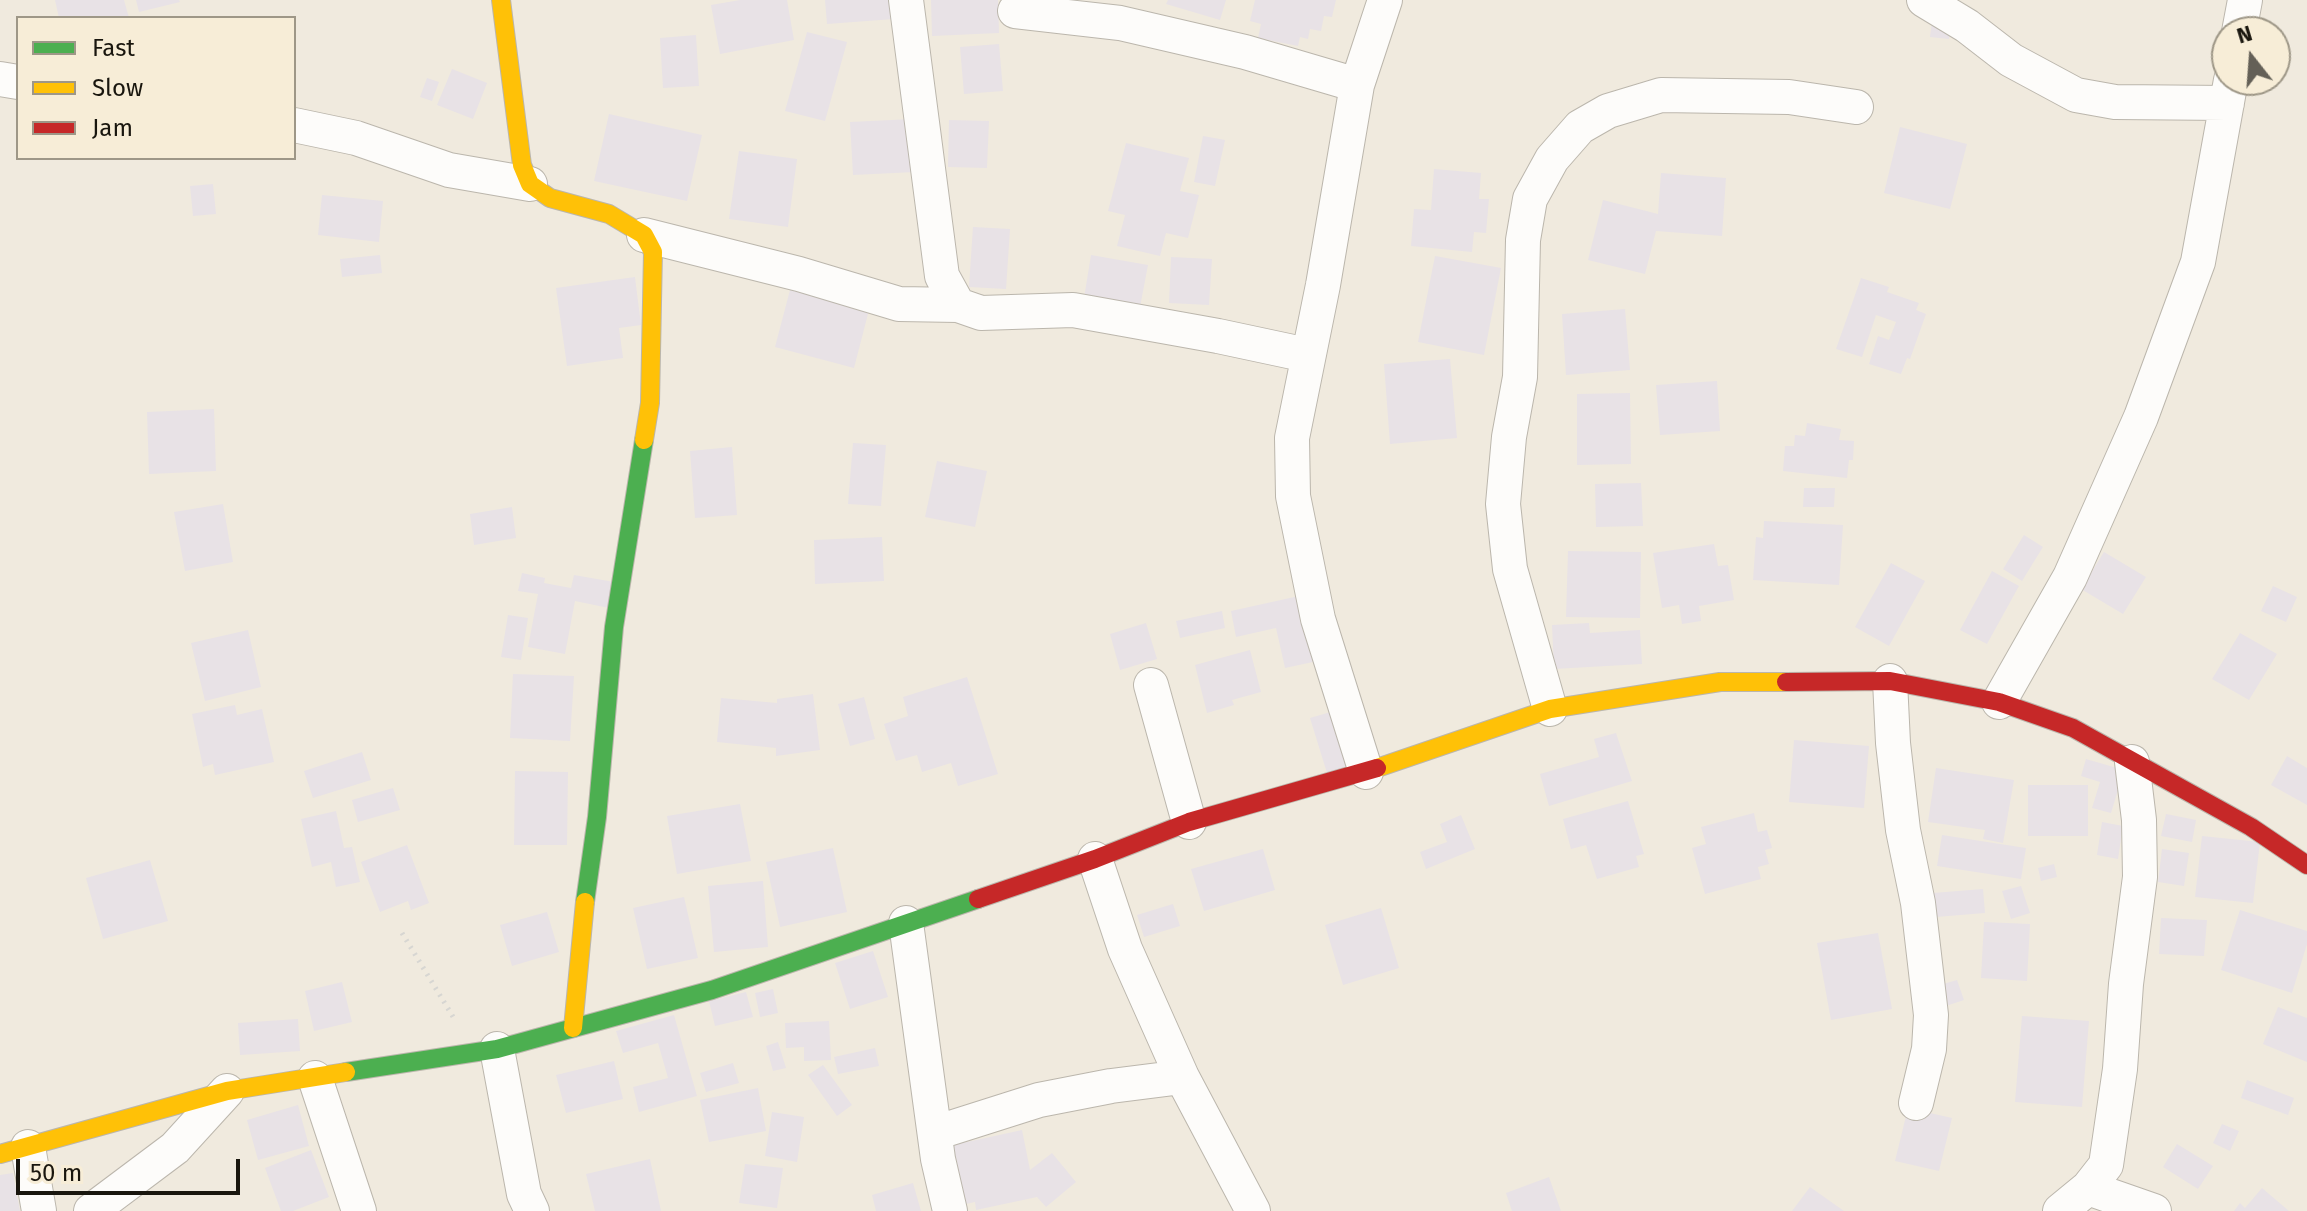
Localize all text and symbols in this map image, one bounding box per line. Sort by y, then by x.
legend [16,16,296,160]
north arrow [2211,16,2291,96]
text: N [2233,19,2255,50]
text: Fast [92,34,135,62]
text: Slow [92,74,143,102]
text: Jam [92,114,133,142]
scale bar [20,1143,244,1193]
text: 50 m [30,1159,82,1187]

